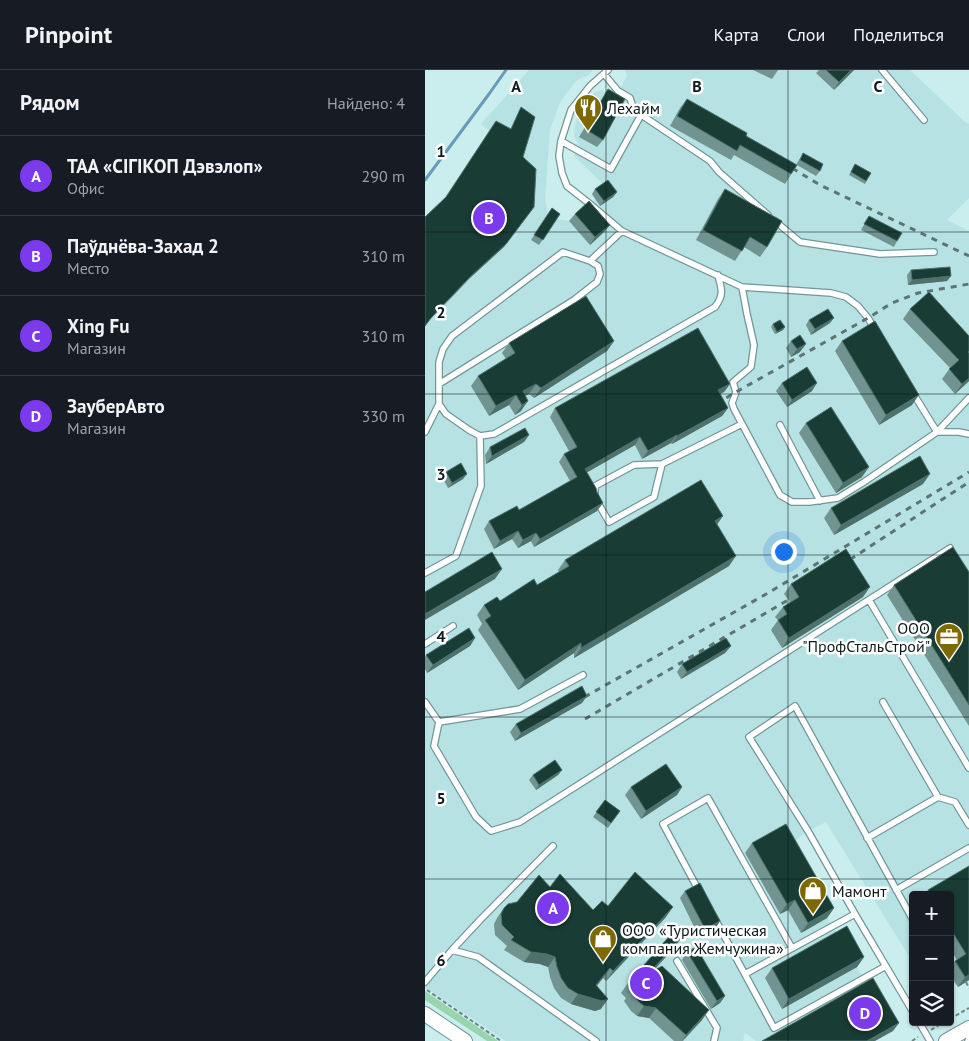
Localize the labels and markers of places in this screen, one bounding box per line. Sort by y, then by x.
restaurant icon: Лехайм [573,93,603,132]
place label: Лехайм [606,98,660,118]
pin: B [473,199,505,237]
place label: ООО "ПрофСтальСтрой" [802,618,930,656]
office icon: ООО "ПрофСтальСтрой" [934,622,964,661]
shop icon: Мамонт [798,876,828,915]
place label: Мамонт [832,881,887,901]
pin: A [537,889,569,927]
place label: ООО «Туристическая компания Жемчужина» [622,920,784,958]
shop icon: ООО «Туристическая компания Жемчужина» [588,924,618,963]
pin: C [630,964,662,1002]
pin: D [849,994,881,1032]

